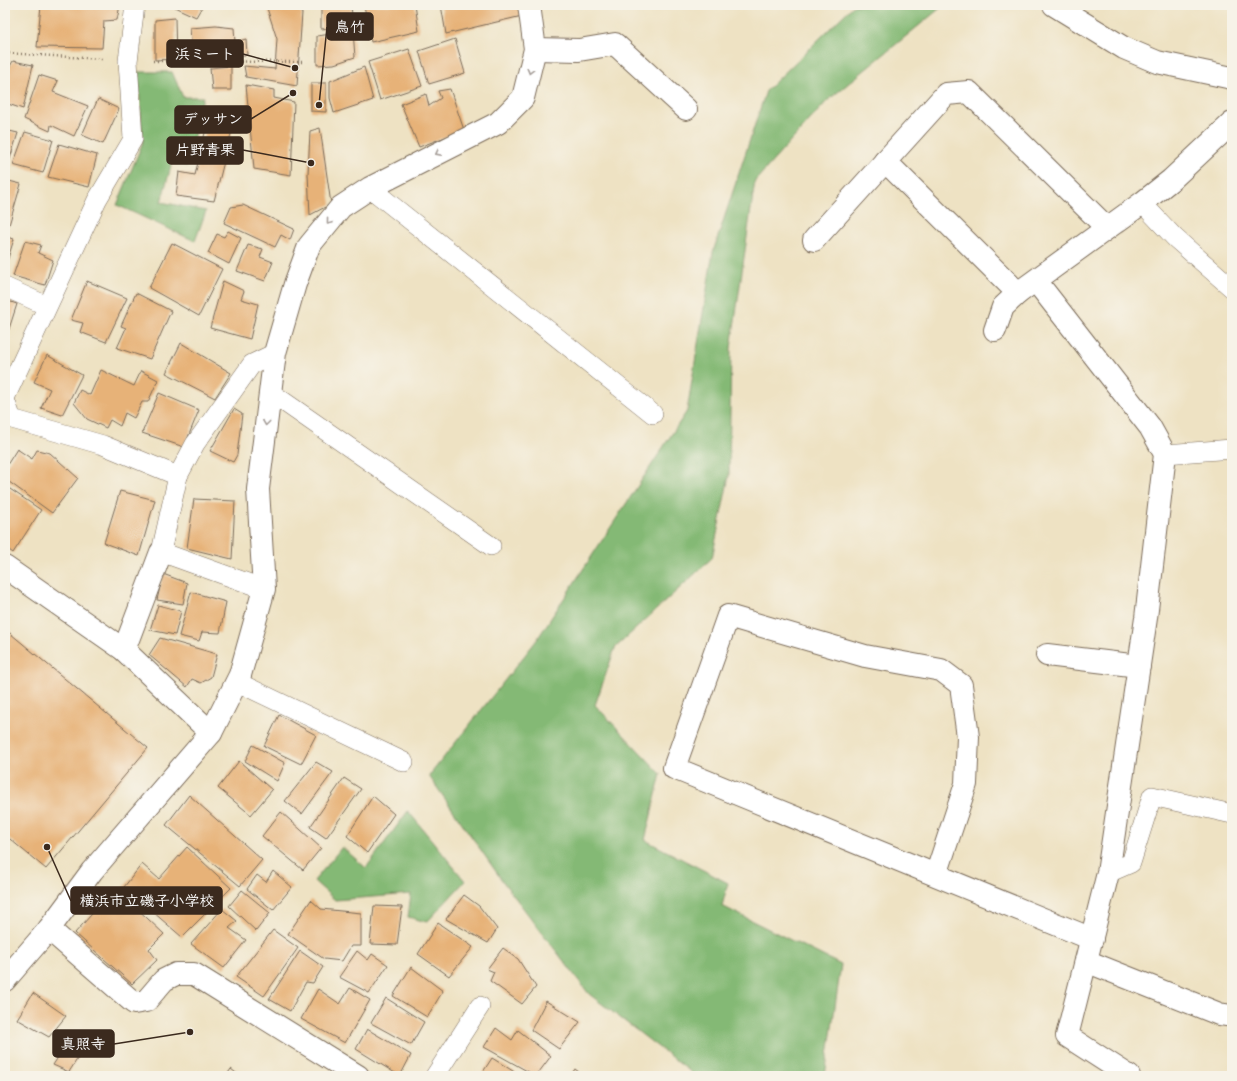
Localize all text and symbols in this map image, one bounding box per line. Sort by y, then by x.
callout: 鳥竹 [327,13,373,40]
text: 鳥竹 [335,18,365,38]
callout: 浜ミート [167,40,243,67]
text: 浜ミート [175,45,235,65]
one-way arrow [526,68,534,74]
callout: デッサン [175,106,251,133]
text: デッサン [183,110,243,130]
callout: 片野青果 [167,137,243,164]
text: 片野青果 [175,141,235,161]
one-way arrow [435,149,442,156]
one-way arrow [327,217,334,224]
one-way arrow [262,420,271,426]
callout: 横浜市立磯子小学校 [71,887,222,914]
text: 横浜市立磯子小学校 [79,892,215,912]
callout: 真照寺 [53,1030,114,1057]
text: 真照寺 [60,1035,106,1055]

